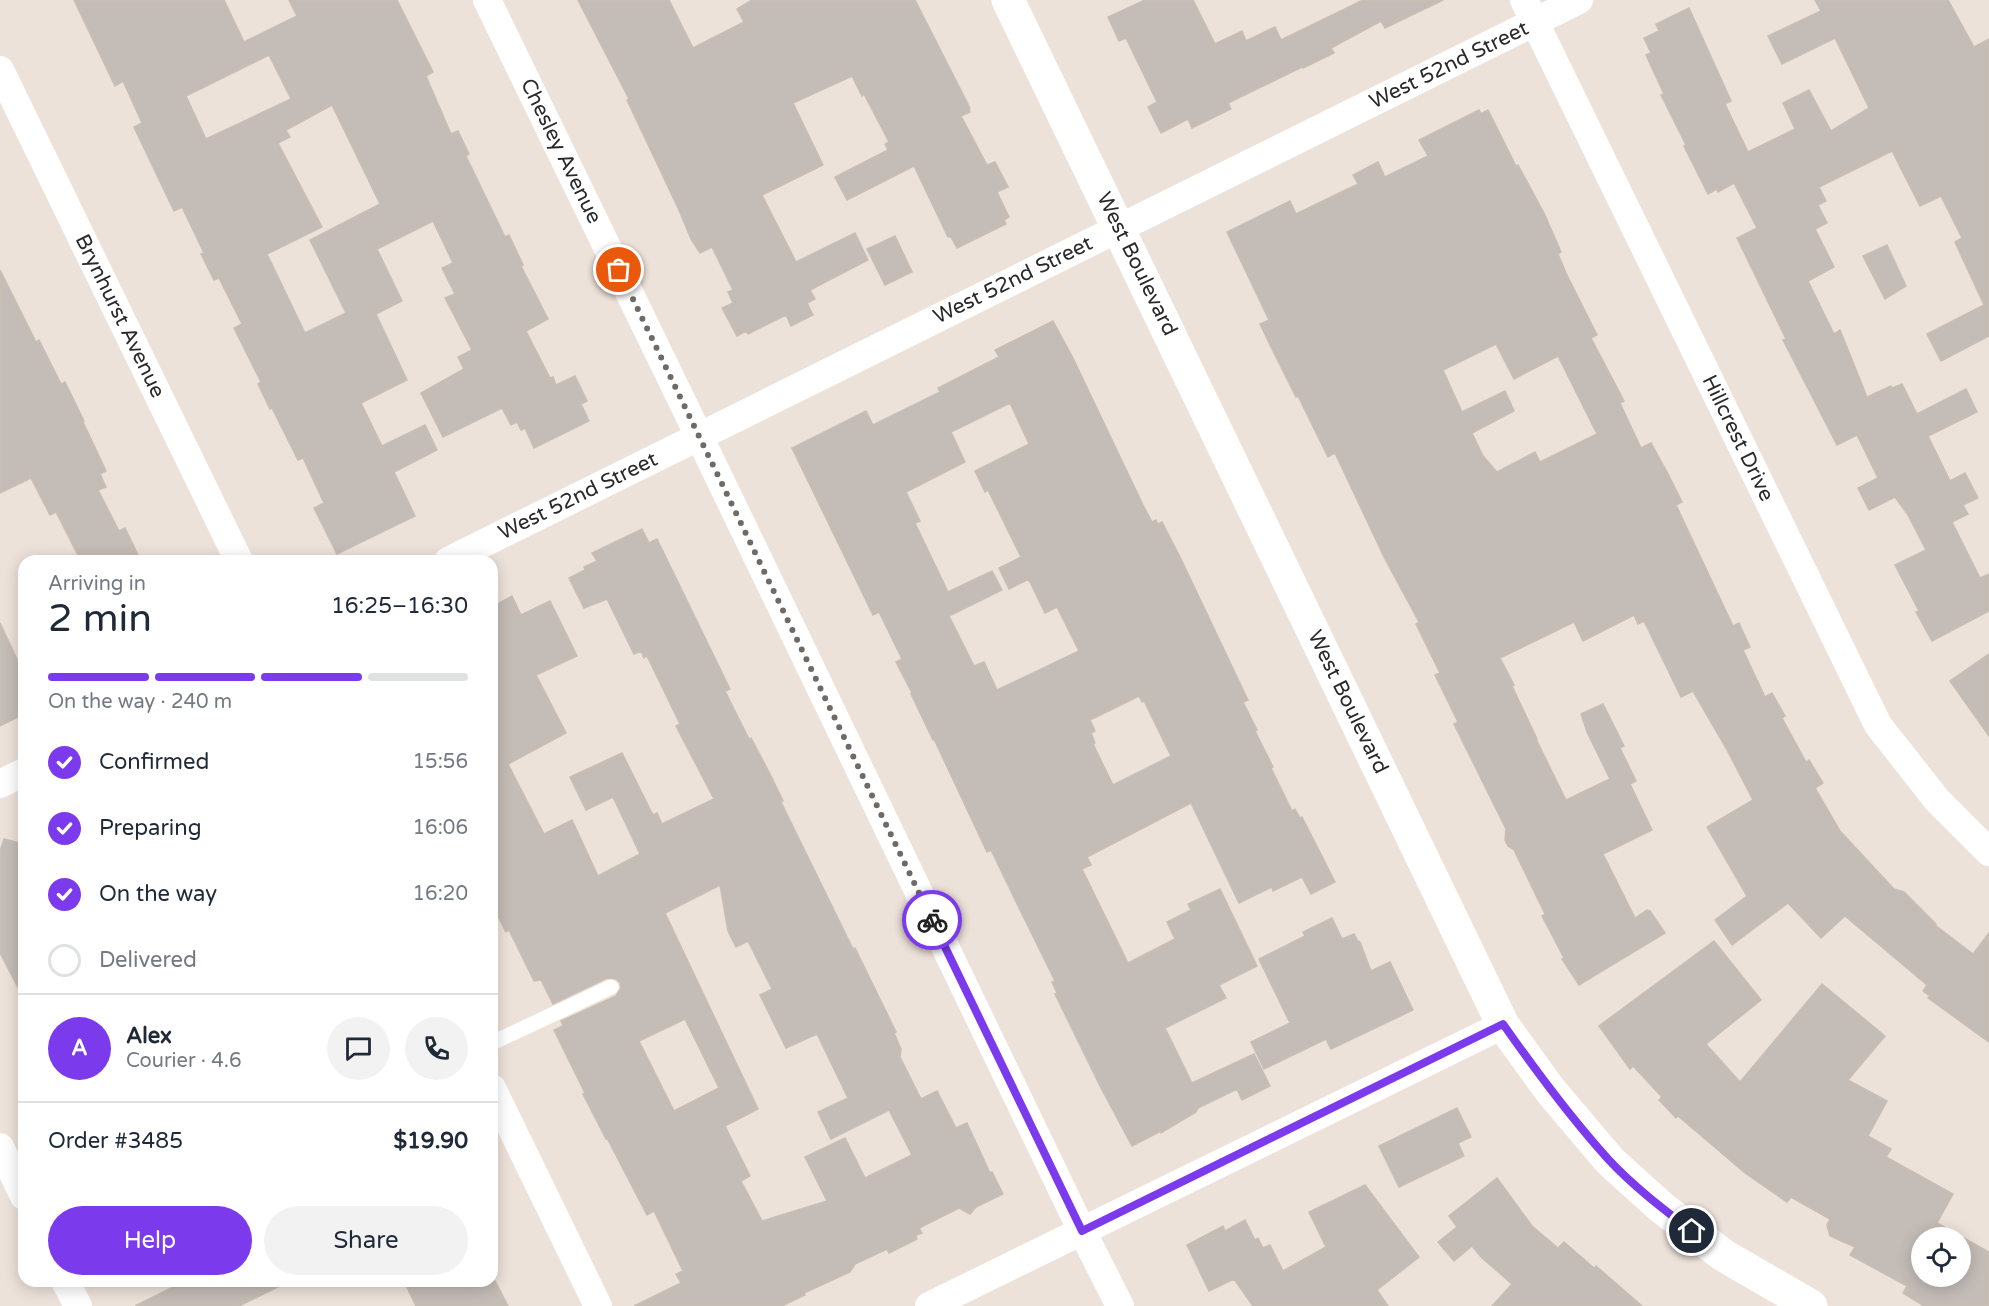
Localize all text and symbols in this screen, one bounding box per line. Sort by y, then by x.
street label: West 52nd Street [1366,16,1532,114]
street label: Chesley Avenue [515,74,607,228]
street label: West Boulevard [1091,188,1183,340]
street label: Brynhurst Avenue [70,230,170,402]
street label: West 52nd Street [930,231,1096,329]
pin [593,244,644,295]
icon: bag [602,253,635,286]
street label: Hillcrest Drive [1697,371,1779,505]
street label: West 52nd Street [495,447,661,545]
text: Arriving in [48,572,146,596]
text: 16:25–16:30 [331,593,468,619]
text: 2 min [48,595,152,642]
street label: West Boulevard [1302,626,1394,778]
text: On the way · 240 m [48,690,232,714]
icon: check [48,746,81,779]
text: Confirmed [99,749,209,775]
text: 15:56 [413,750,468,774]
icon: check [48,812,81,845]
text: Preparing [99,815,202,841]
text: 16:06 [413,816,468,840]
icon: check [48,878,81,911]
text: On the way [99,881,217,907]
text: 16:20 [413,882,468,906]
courier [902,890,962,950]
icon: bike [916,904,949,937]
text: Delivered [99,947,197,973]
button: chat [327,1017,390,1080]
button: phone [405,1017,468,1080]
text: Alex [126,1023,172,1049]
text: A [71,1035,88,1061]
text: Courier · 4.6 [126,1049,241,1073]
text: Order #3485 [48,1128,183,1154]
text: $19.90 [393,1128,468,1154]
pin [1666,1205,1717,1256]
button: Help [48,1206,252,1275]
button: Share [264,1206,468,1275]
icon: home [1675,1214,1708,1247]
map controls [1911,1227,1971,1287]
button: locate [1911,1227,1971,1287]

